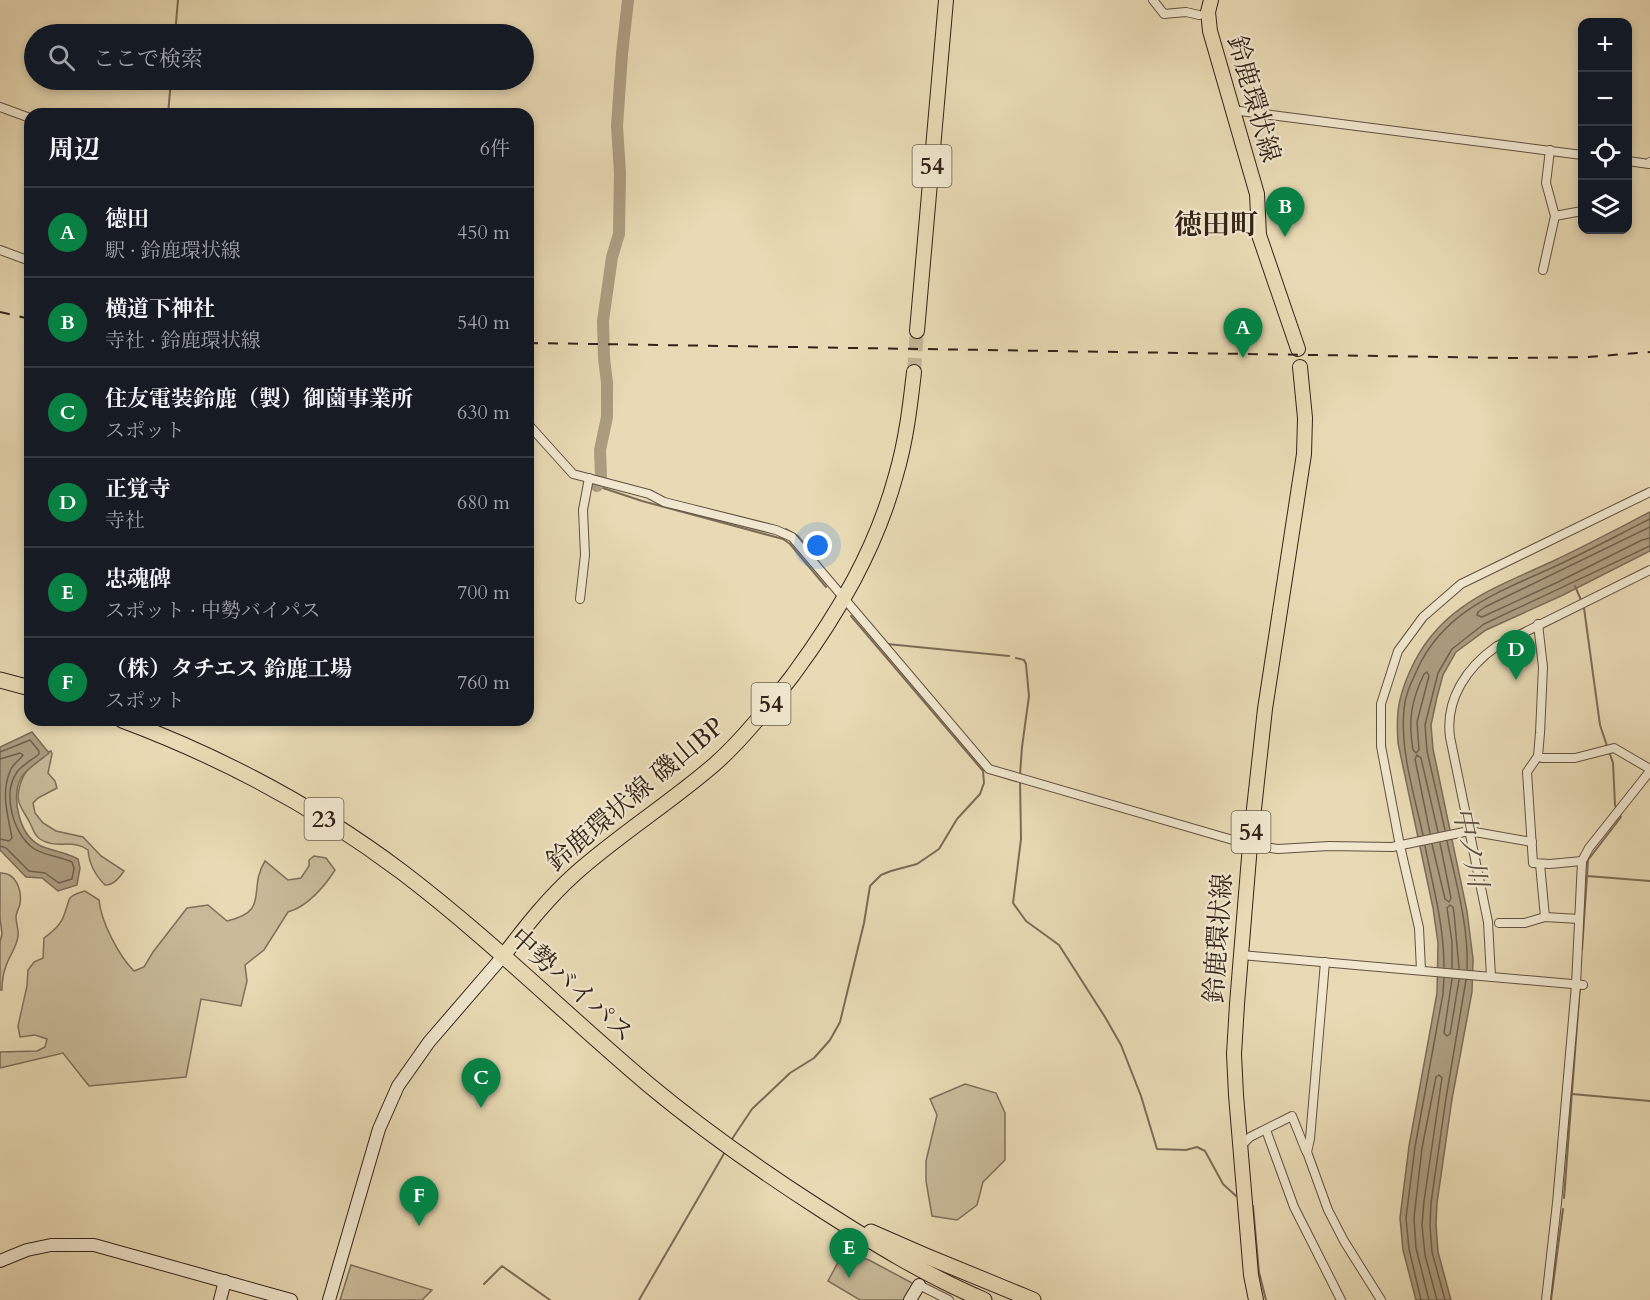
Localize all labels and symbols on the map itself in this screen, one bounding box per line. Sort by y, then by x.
street label: 鈴鹿環状線 [1219,32,1289,166]
road number: 54 [912,145,952,187]
pin: B [1266,188,1304,237]
district label: 徳田町 [1174,206,1258,244]
pin: A [1224,308,1262,358]
your location [803,531,832,560]
pin: D [1496,630,1536,680]
road number: 54 [752,683,790,725]
street label: 鈴鹿環状線 磯山BP [539,709,731,879]
road number: 23 [304,798,344,840]
water label: 中ノ川 [1443,804,1497,893]
road number: 54 [1232,811,1270,853]
street label: 鈴鹿環状線 [1196,872,1240,1004]
street label: 中勢バイパス [503,920,641,1050]
pin: C [462,1058,500,1108]
pin: F [400,1176,438,1226]
pin: E [830,1228,868,1278]

